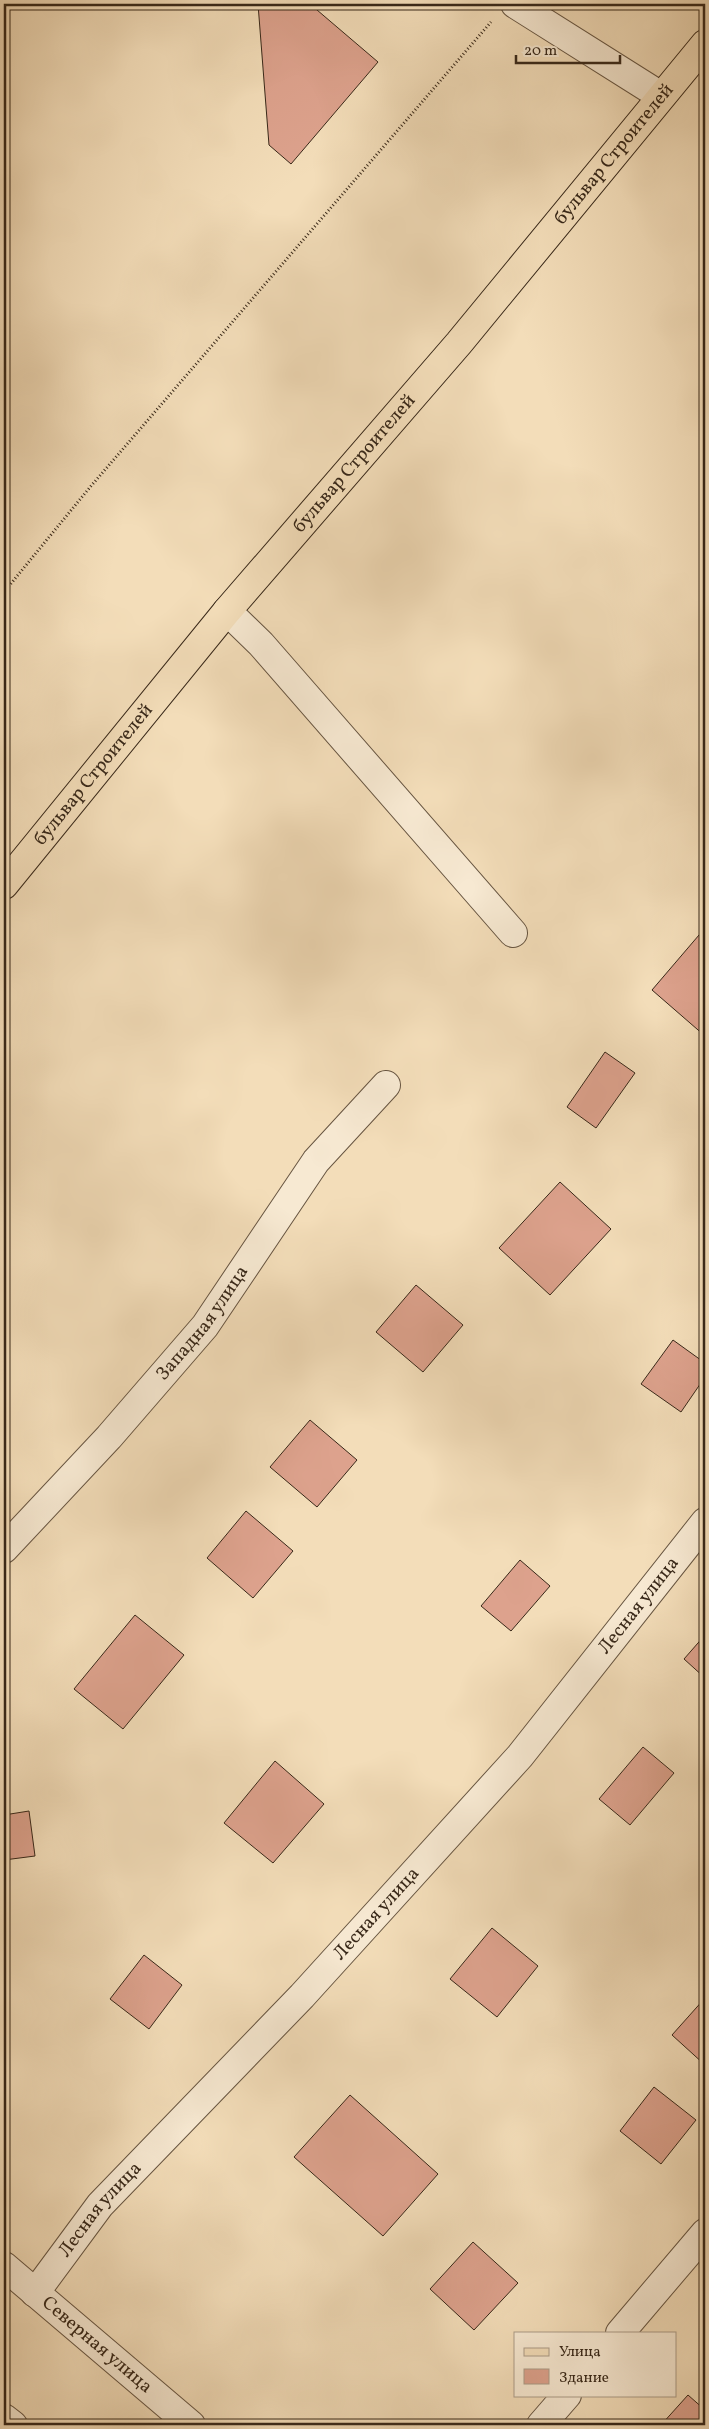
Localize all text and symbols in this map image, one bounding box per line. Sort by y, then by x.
scale bar [516,32,620,64]
text: 20 m [524,41,557,62]
street label: бульвар Строителей [548,78,680,230]
street label: бульвар Строителей [287,389,422,539]
street label: бульвар Строителей [28,699,159,851]
street label: Западная улица [150,1261,255,1386]
street label: Лесная улица [592,1551,686,1660]
street label: Лесная улица [327,1862,426,1966]
street label: Лесная улица [53,2156,148,2263]
street label: Северная улица [36,2290,158,2400]
legend [514,2332,676,2396]
text: Улица [559,2342,601,2363]
text: Здание [559,2368,609,2389]

